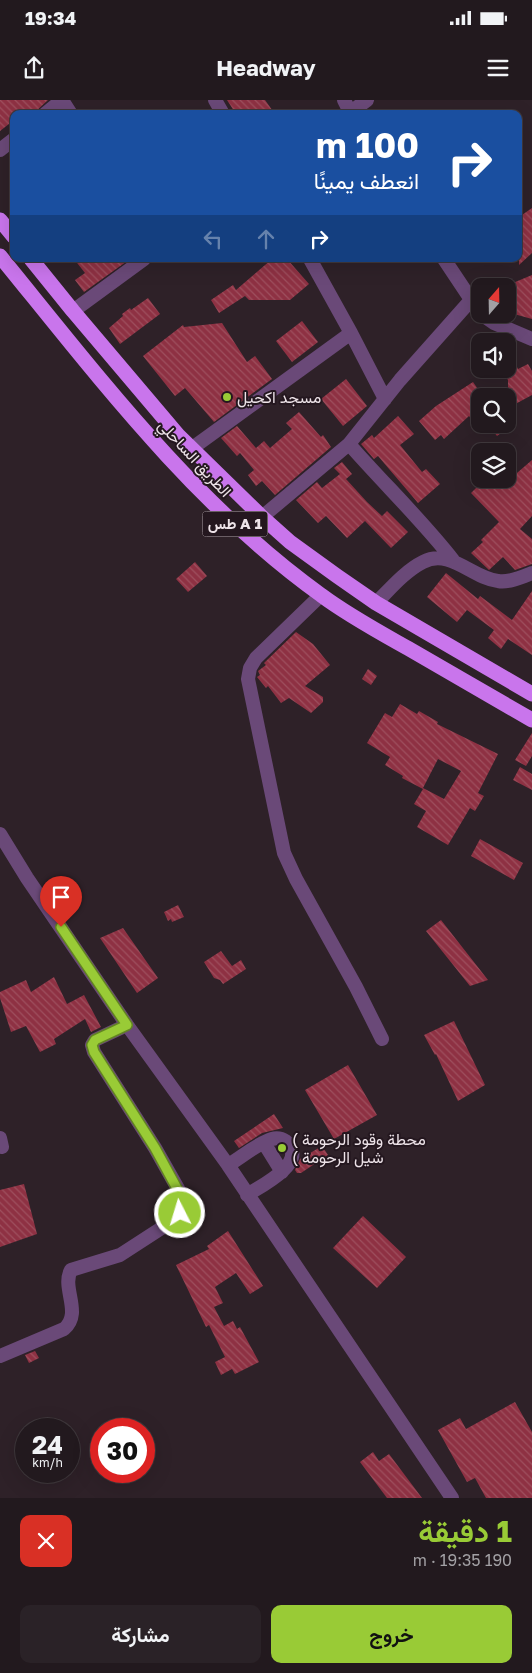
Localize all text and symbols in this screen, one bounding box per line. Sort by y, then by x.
text: 19:34 [25,6,76,29]
icon: share [20,54,48,82]
text: Headway [216,54,316,81]
icon: menu [484,54,512,82]
text: 100 m [316,124,419,166]
icon: right [437,130,502,195]
text: انعطف يمينًا [314,167,419,194]
icon: left [199,225,227,253]
icon: ahead [252,225,280,253]
icon: right [305,225,333,253]
north arrow [471,278,516,322]
map controls [471,278,516,488]
button: sound [471,333,516,378]
place label: مسجد اكحيل [237,387,321,408]
button: search [471,388,516,433]
marker: مسجد اكحيل [221,391,233,403]
street label: الطريق الساحلي [151,415,236,504]
button: layers [471,443,516,488]
road number: طس A 1 [202,512,268,536]
pin [40,876,82,927]
icon: arrive [47,883,75,911]
place label: ( محطة وقود الرحومة ( شيل الرحومة [292,1129,426,1168]
marker: ( محطة وقود الرحومة ( شيل الرحومة [276,1142,288,1154]
position arrow [153,1186,205,1238]
speed limit sign: 30 [90,1418,155,1483]
text: 24 [32,1429,63,1460]
text: km/h [32,1455,63,1470]
text: 1 دقيقة [418,1513,512,1549]
button: close [20,1515,72,1567]
text: 190 m · 19:35 [413,1550,512,1570]
button: مشاركة [20,1605,261,1663]
button: خروج [271,1605,512,1663]

